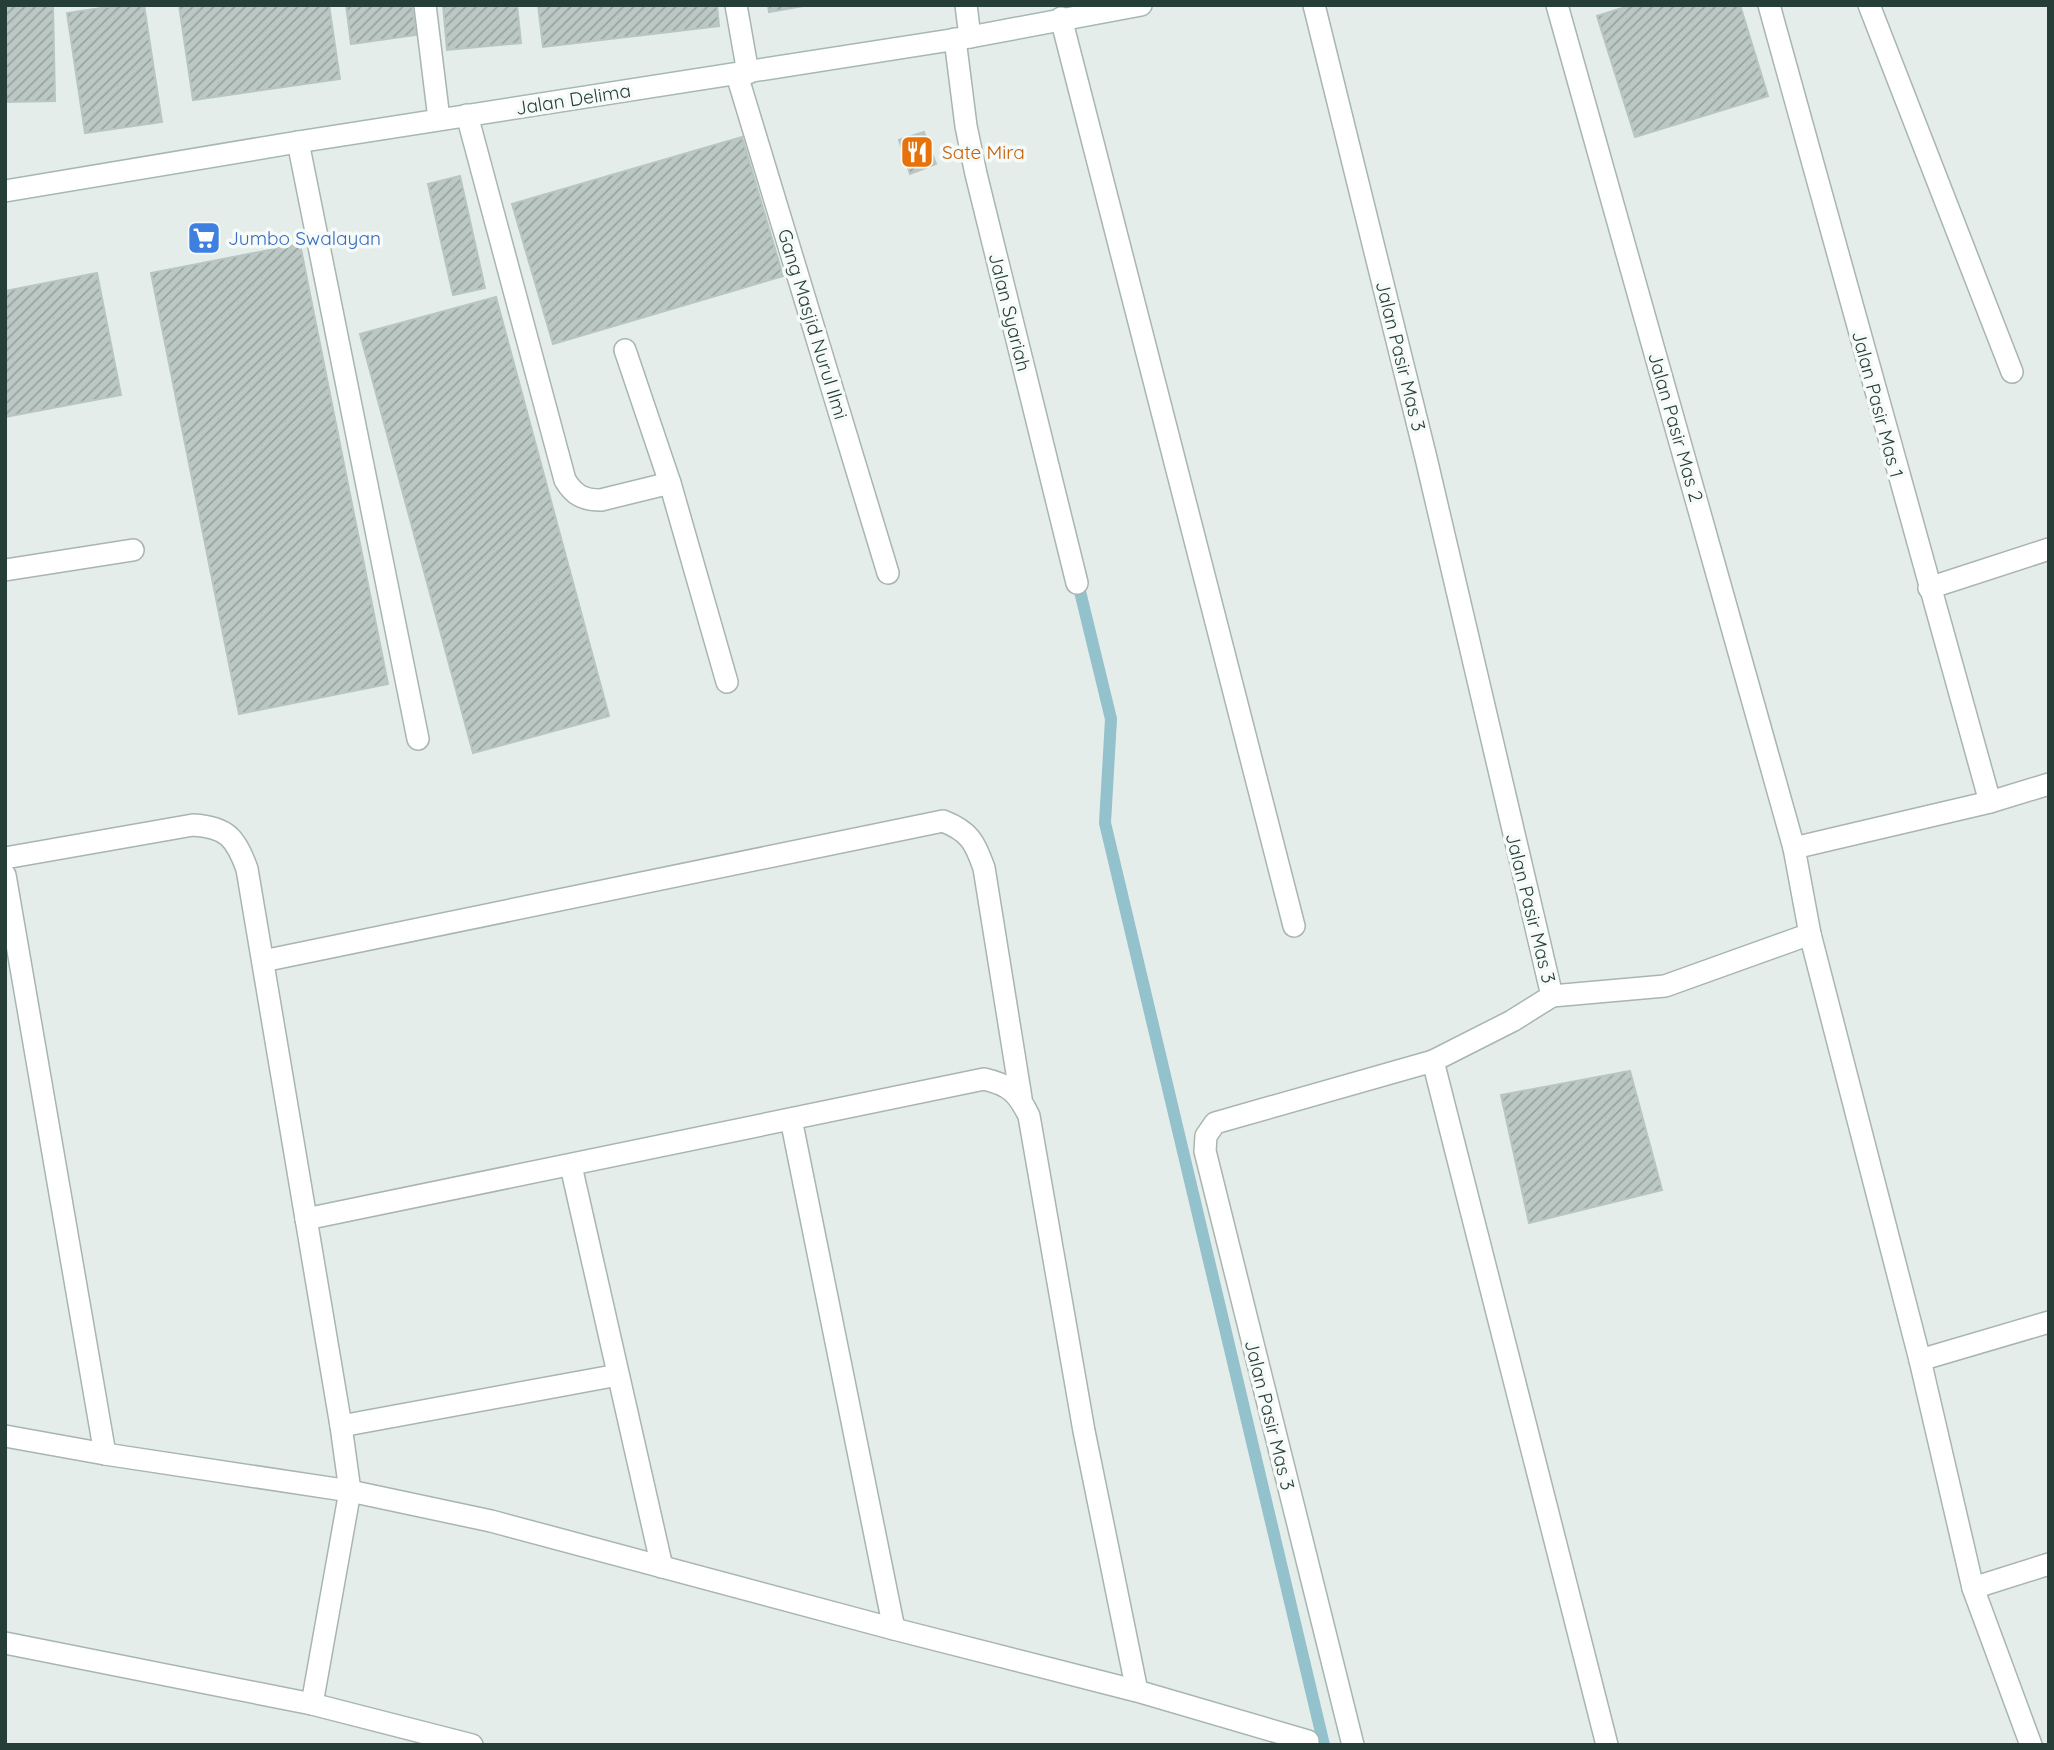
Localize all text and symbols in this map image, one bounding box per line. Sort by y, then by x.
street label: Jalan Delima [514,78,632,120]
restaurant icon: Sate Mira [898,133,936,171]
place label: Sate Mira [942,140,1025,164]
supermarket icon: Jumbo Swalayan [185,219,223,257]
place label: Jumbo Swalayan [228,226,381,250]
street label: Gang Masjid Nurul Ilmi [773,226,853,422]
street label: Jalan Syariah [984,250,1036,374]
street label: Jalan Pasir Mas 3 [1371,278,1431,434]
street label: Jalan Pasir Mas 1 [1847,328,1909,480]
street label: Jalan Pasir Mas 2 [1643,349,1709,505]
street label: Jalan Pasir Mas 3 [1501,830,1561,986]
street label: Jalan Pasir Mas 3 [1240,1337,1300,1493]

